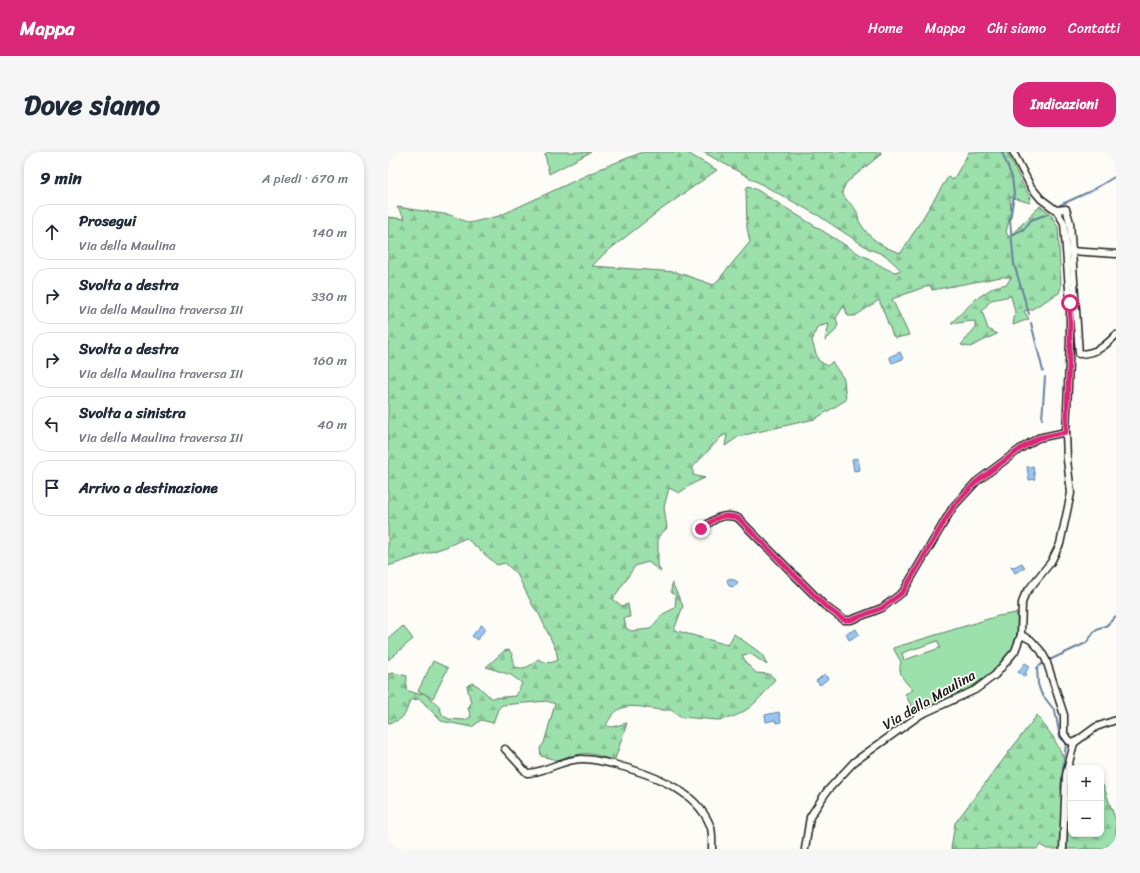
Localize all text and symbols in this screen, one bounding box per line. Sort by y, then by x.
text: Mappa [20,12,75,45]
text: Home [868,16,903,41]
text: Mappa [925,16,965,41]
text: Chi siamo [987,16,1046,41]
text: Contatti [1068,16,1120,41]
text: Dove siamo [24,80,160,129]
button: Indicazioni [1013,82,1116,127]
text: 9 min [40,163,82,193]
text: A piedi · 670 m [262,167,348,190]
text: Prosegui [79,208,136,234]
icon: ahead [41,221,63,243]
text: 140 m [312,221,347,244]
text: Via della Maulina [79,234,176,257]
text: Svolta a destra [79,272,178,298]
icon: right [41,285,63,307]
text: 330 m [311,285,347,308]
route start [1061,294,1079,312]
text: Via della Maulina traversa III [79,298,243,321]
text: Svolta a destra [79,336,178,362]
icon: right [41,349,63,371]
text: 160 m [312,349,347,372]
text: Via della Maulina traversa III [79,362,243,385]
text: Svolta a sinistra [79,400,186,426]
icon: left [41,413,63,435]
text: 40 m [317,413,347,436]
text: Via della Maulina traversa III [79,426,243,449]
text: Arrivo a destinazione [79,475,218,501]
icon: arrive [41,477,63,499]
route end [692,520,710,538]
street label: Via della Maulina [878,663,981,737]
map controls [1068,765,1104,837]
button: + [1068,765,1104,801]
button: − [1068,801,1104,837]

